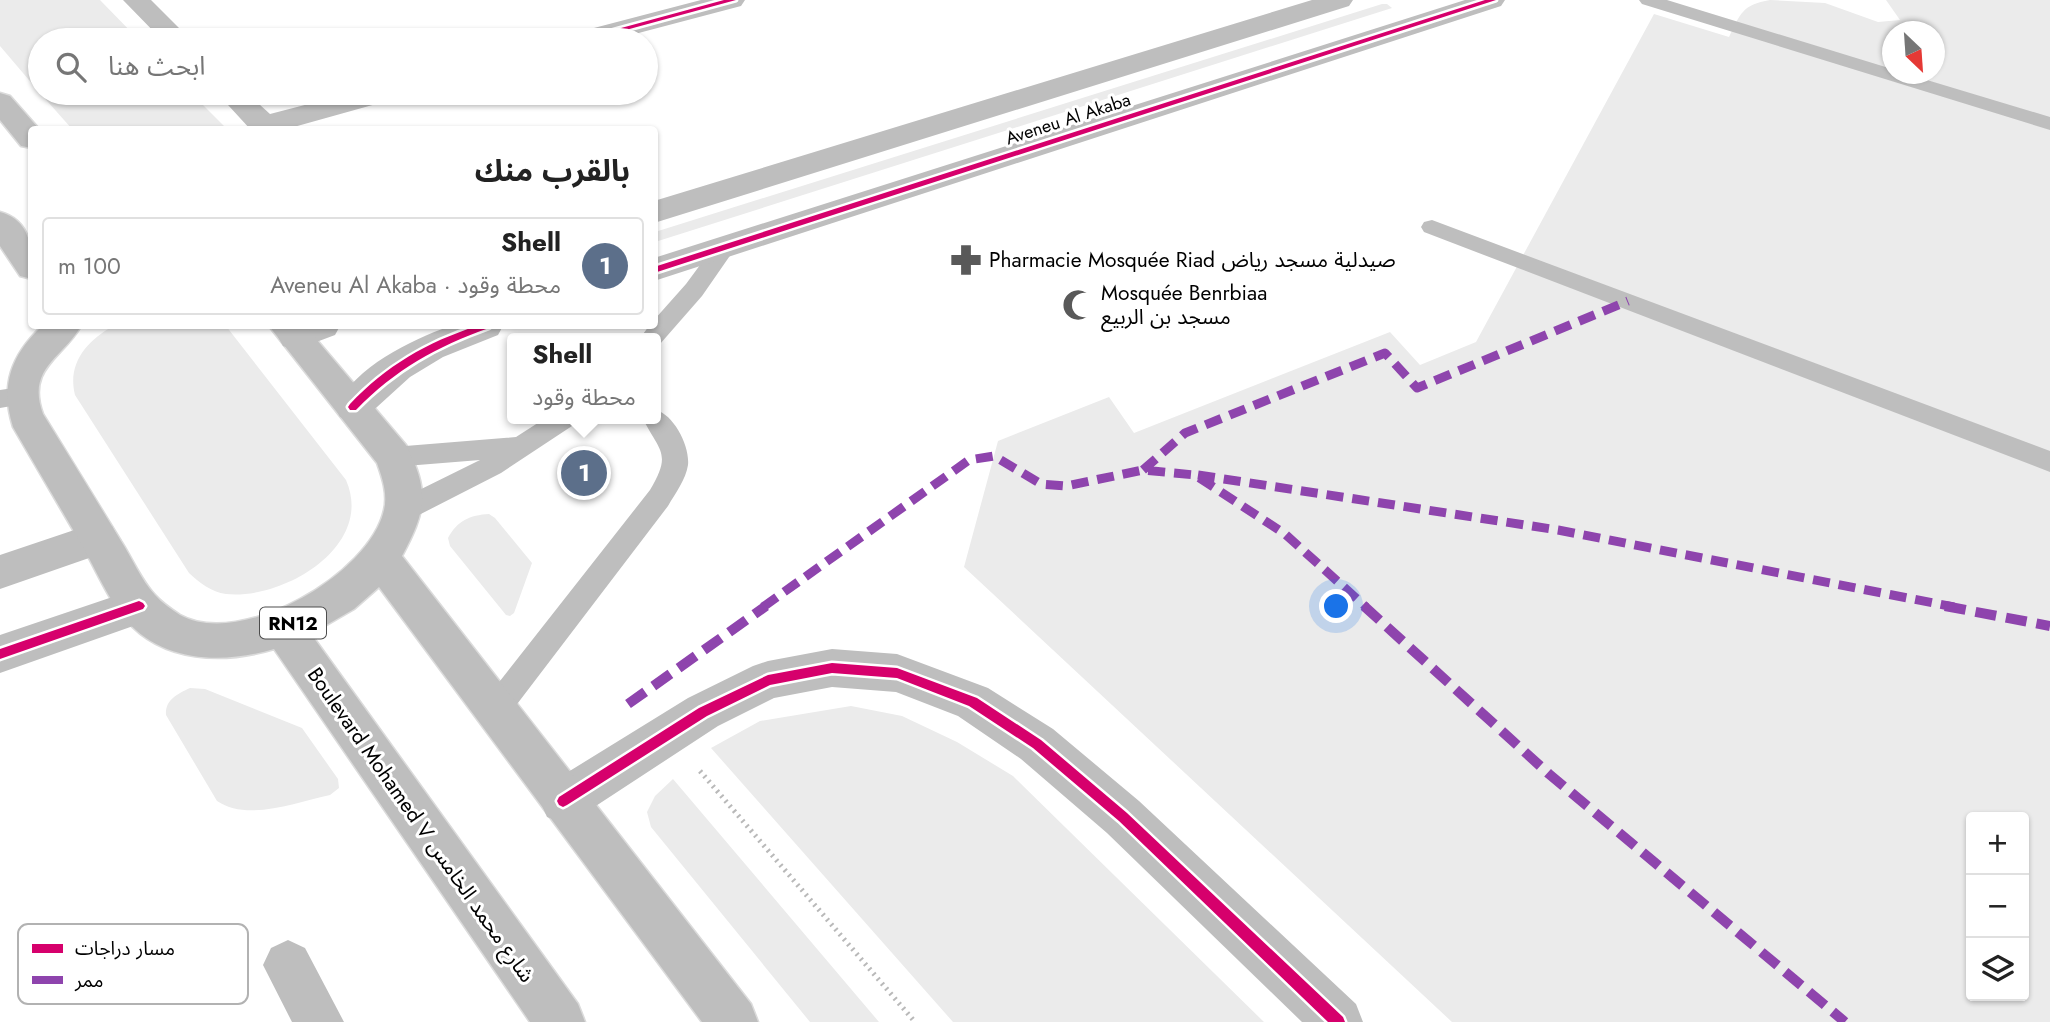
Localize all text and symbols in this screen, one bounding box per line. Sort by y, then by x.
north arrow [1882,21,1945,84]
search box [28,28,658,105]
text: ابحث هنا [108,47,205,85]
icon: search [52,48,90,86]
street label: Aveneu Al Akaba [1002,87,1134,151]
text: بالقرب منك [475,149,630,192]
text: Shell [501,223,561,261]
pharmacy icon: Pharmacie Mosquée Riad صيدلية مسجد رياض [949,243,983,277]
place label: Pharmacie Mosquée Riad صيدلية مسجد رياض [989,245,1396,275]
text: 100 m [58,249,121,283]
text: 1 [599,249,611,283]
text: محطة وقود · Aveneu Al Akaba [270,268,561,302]
place label: Mosquée Benrbiaa مسجد بن الربيع [1101,278,1267,332]
mosque icon: Mosquée Benrbiaa مسجد بن الربيع [1061,288,1095,322]
popup [507,333,661,424]
text: Shell [532,335,592,373]
text: محطة وقود [532,380,636,414]
pin: 1 [561,447,607,499]
your location [1319,589,1353,623]
road number: RN12 [260,608,326,638]
street label: Boulevard Mohamed V شارع محمد الخامس [300,661,542,989]
map controls [1966,812,2029,1001]
button: + [1966,812,2029,875]
button: − [1966,875,2029,938]
legend [18,924,248,1004]
text: مسار دراجات [75,935,175,962]
button: layers [1966,938,2029,1001]
text: ممر [74,967,103,994]

